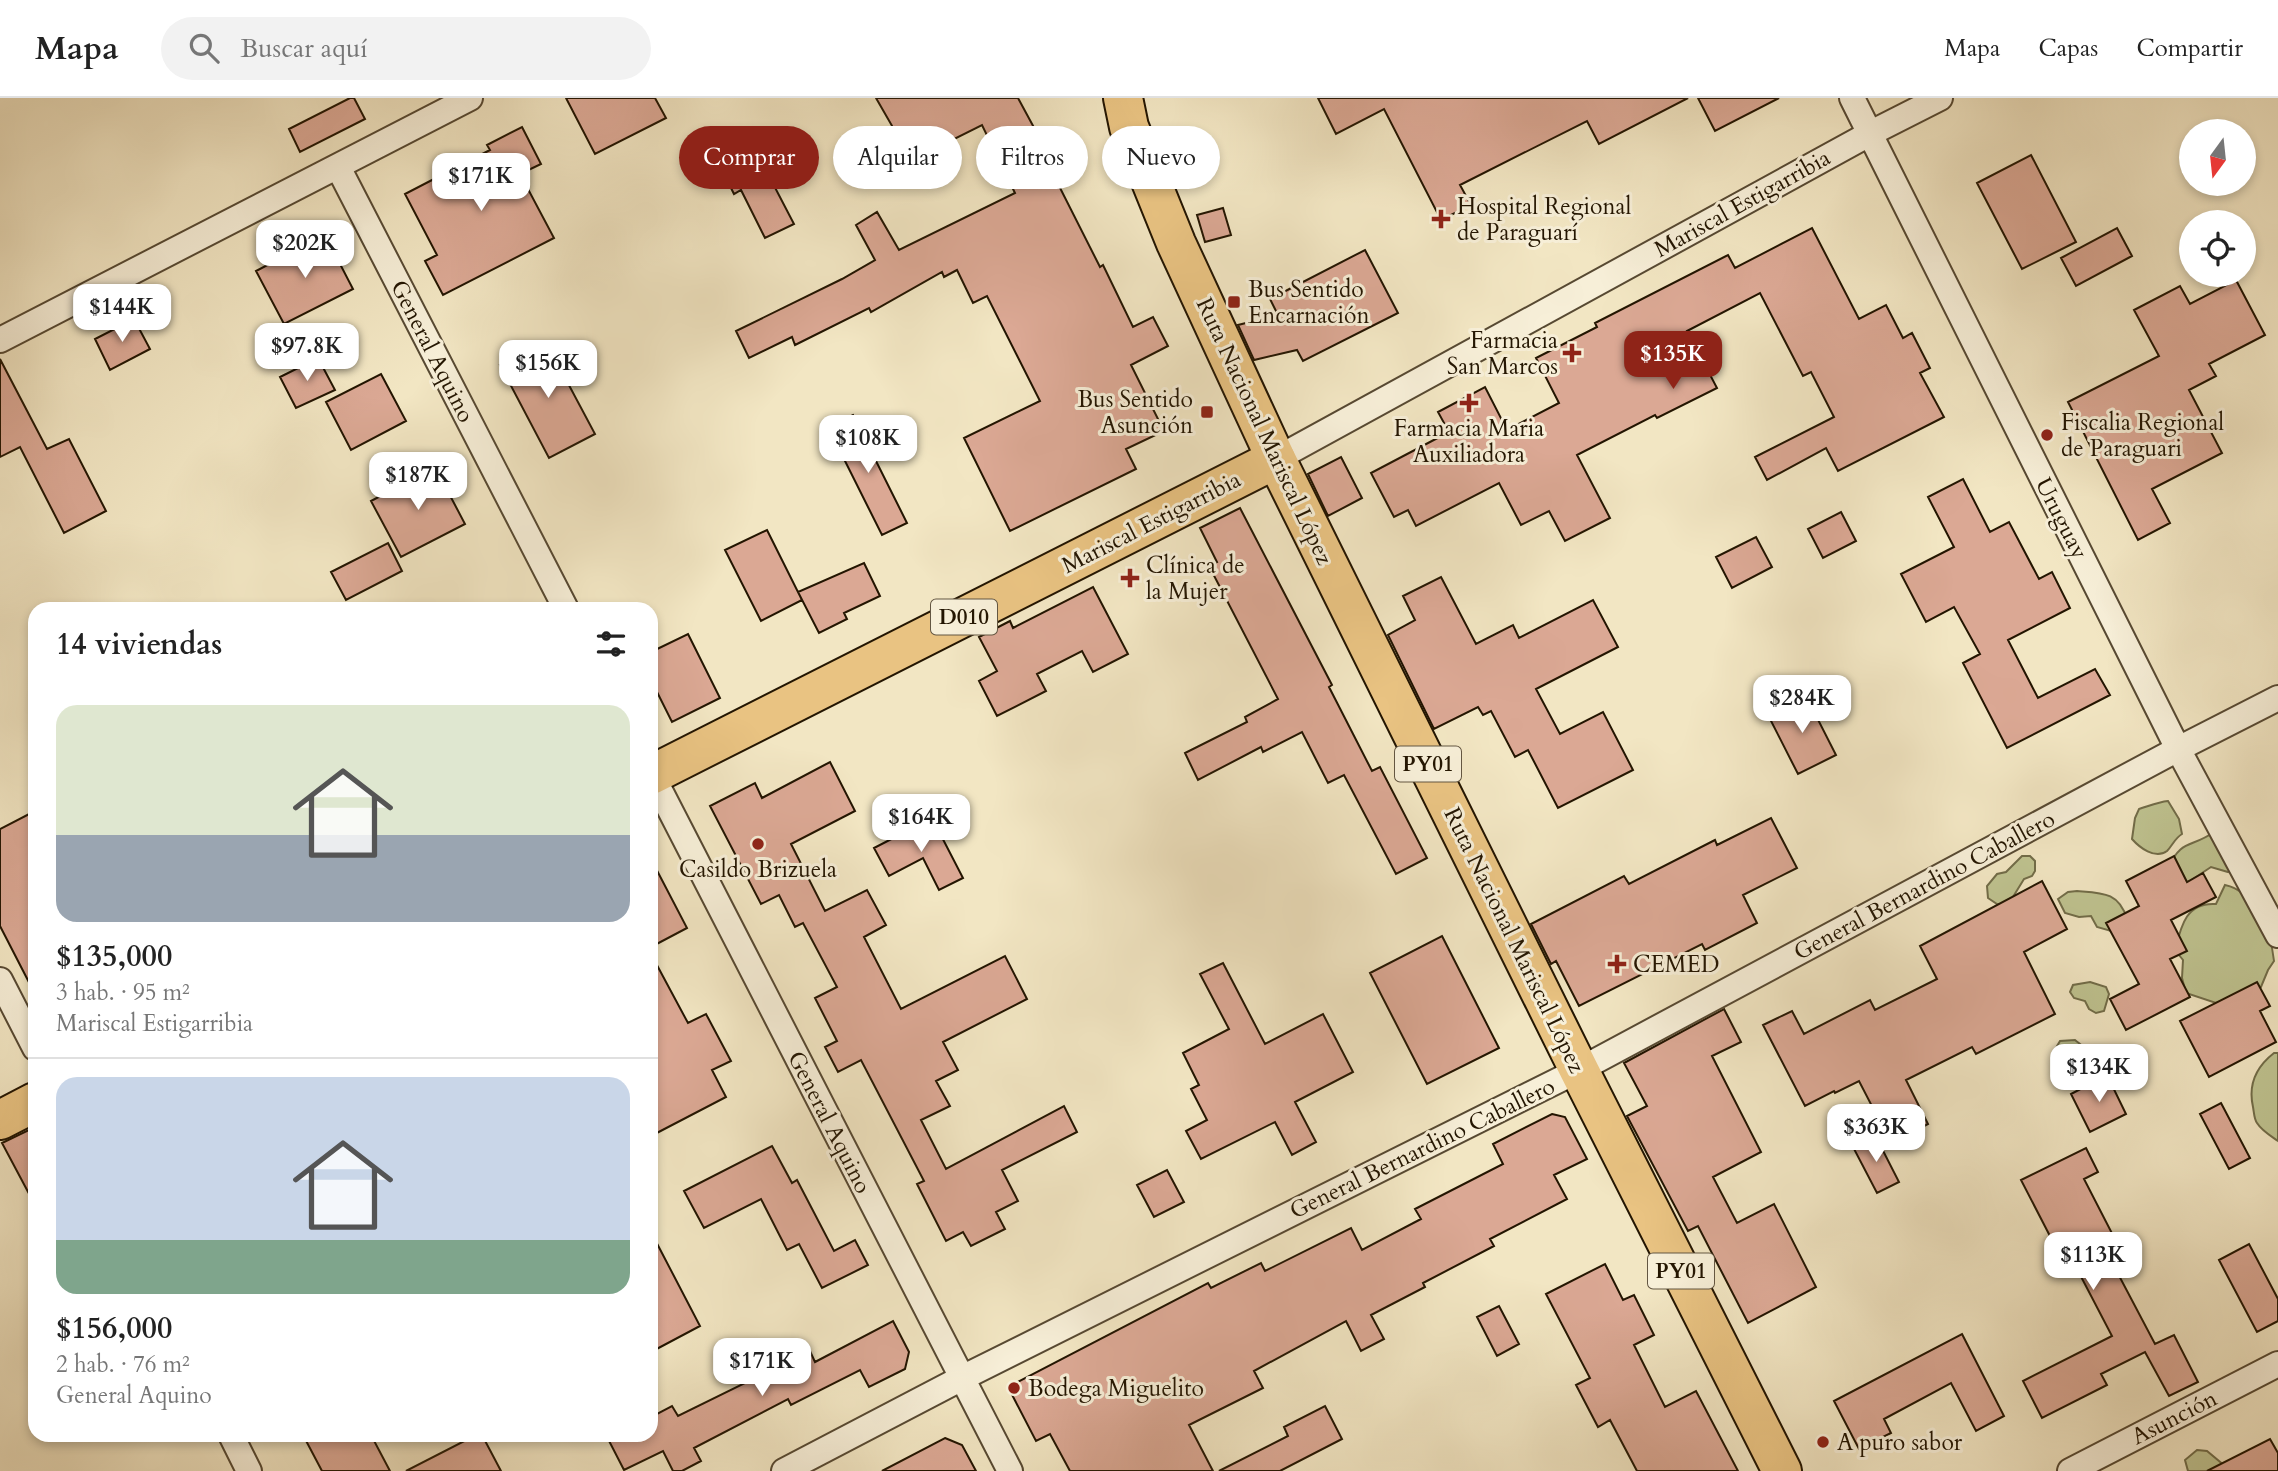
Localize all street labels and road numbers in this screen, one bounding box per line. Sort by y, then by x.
street label: Mariscal Estigarribia [1649,142,1836,265]
street label: General Aquino [383,275,482,428]
street label: Ruta Nacional Mariscal López [1189,292,1340,570]
street label: Mariscal Estigarribia [1056,464,1246,581]
street label: Uruguay [2028,472,2095,564]
road number: D010 [931,600,997,634]
road number: PY01 [1395,746,1461,782]
street label: Ruta Nacional Mariscal López [1437,802,1592,1078]
street label: General Bernardino Caballero [1788,803,2060,968]
street label: General Aquino [780,1046,879,1199]
street label: General Bernardino Caballero [1284,1071,1560,1226]
road number: PY01 [1648,1254,1714,1288]
street label: Asunción [2126,1383,2222,1452]

